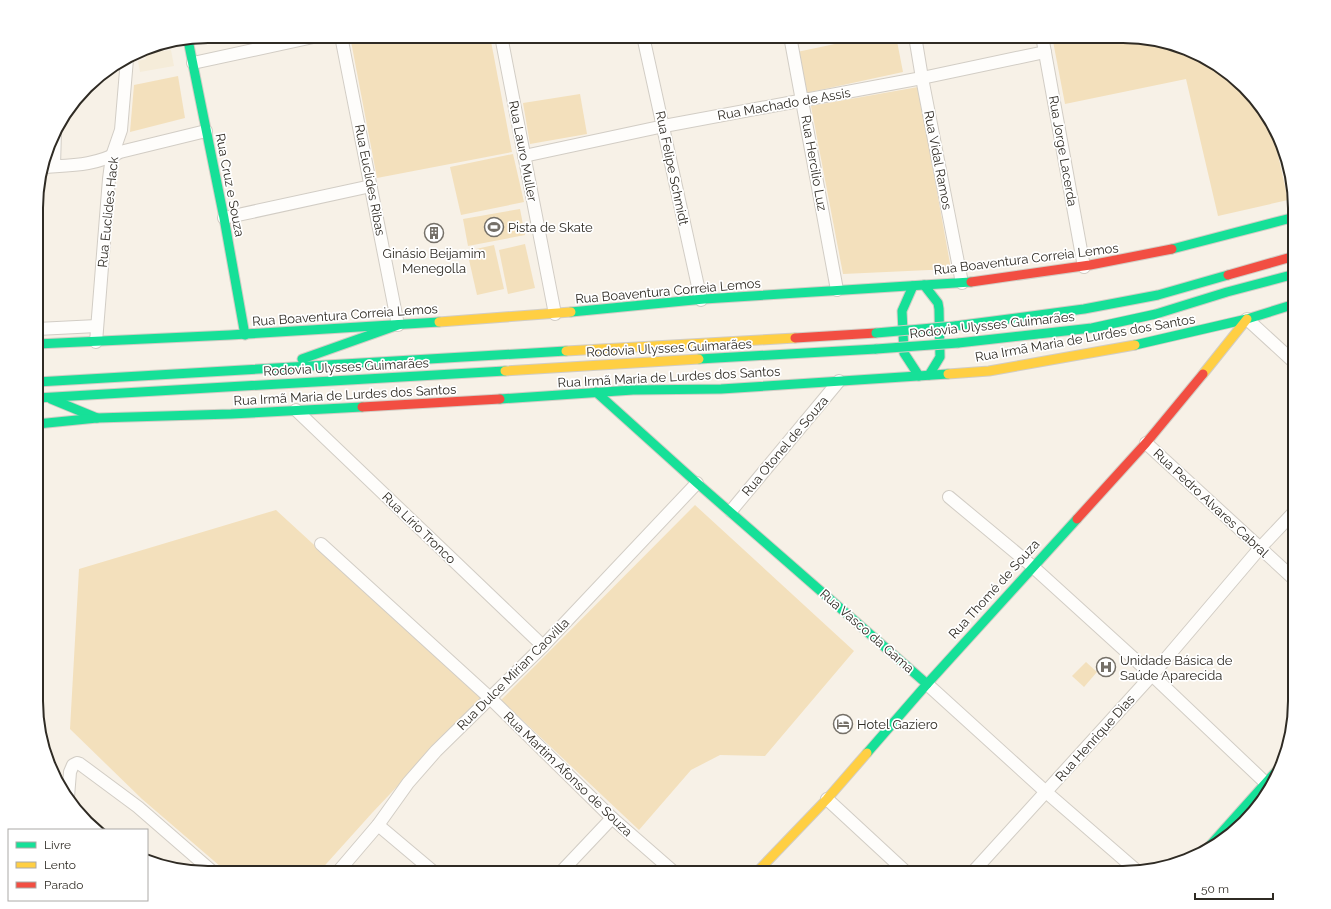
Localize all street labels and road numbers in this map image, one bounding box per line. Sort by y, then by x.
street label: Rua Machado de Assis [716,85,852,123]
street label: Rua Jorge Lacerda [1046,94,1080,208]
street label: Rua Lauro Muller [506,99,540,203]
street label: Rua Felipe Schmidt [653,109,692,227]
street label: Rua Vidal Ramos [921,109,955,211]
street label: Rua Hercilio Luz [798,114,830,212]
street label: Rua Euclides Ribas [352,123,388,237]
street label: Rua Cruz e Souza [213,132,247,238]
street label: Rua Euclides Hack [95,156,121,268]
street label: Rua Boaventura Correia Lemos [933,240,1119,278]
street label: Rua Boaventura Correia Lemos [575,275,761,307]
street label: Rua Boaventura Correia Lemos [252,301,438,329]
street label: Rodovia Ulysses Guimarães [909,309,1075,341]
street label: Rua Irmã Maria de Lurdes dos Santos [974,311,1196,365]
street label: Rodovia Ulysses Guimarães [586,336,752,360]
street label: Rodovia Ulysses Guimarães [263,355,429,379]
street label: Rua Irmã Maria de Lurdes dos Santos [557,364,781,390]
street label: Rua Irmã Maria de Lurdes dos Santos [233,382,457,408]
street label: Rua Otonel de Souza [739,393,831,499]
street label: Rua Pedro Alvares Cabral [1150,446,1272,561]
street label: Rua Lírio Tronco [379,489,459,567]
street label: Rua Thomé de Souza [946,536,1042,642]
street label: Rua Vasco da Gama [817,586,917,676]
street label: Rua Dulce Mirian Caovilla [454,615,572,733]
street label: Rua Henrique Dias [1052,692,1138,784]
street label: Rua Martim Afonso de Souza [501,709,635,839]

